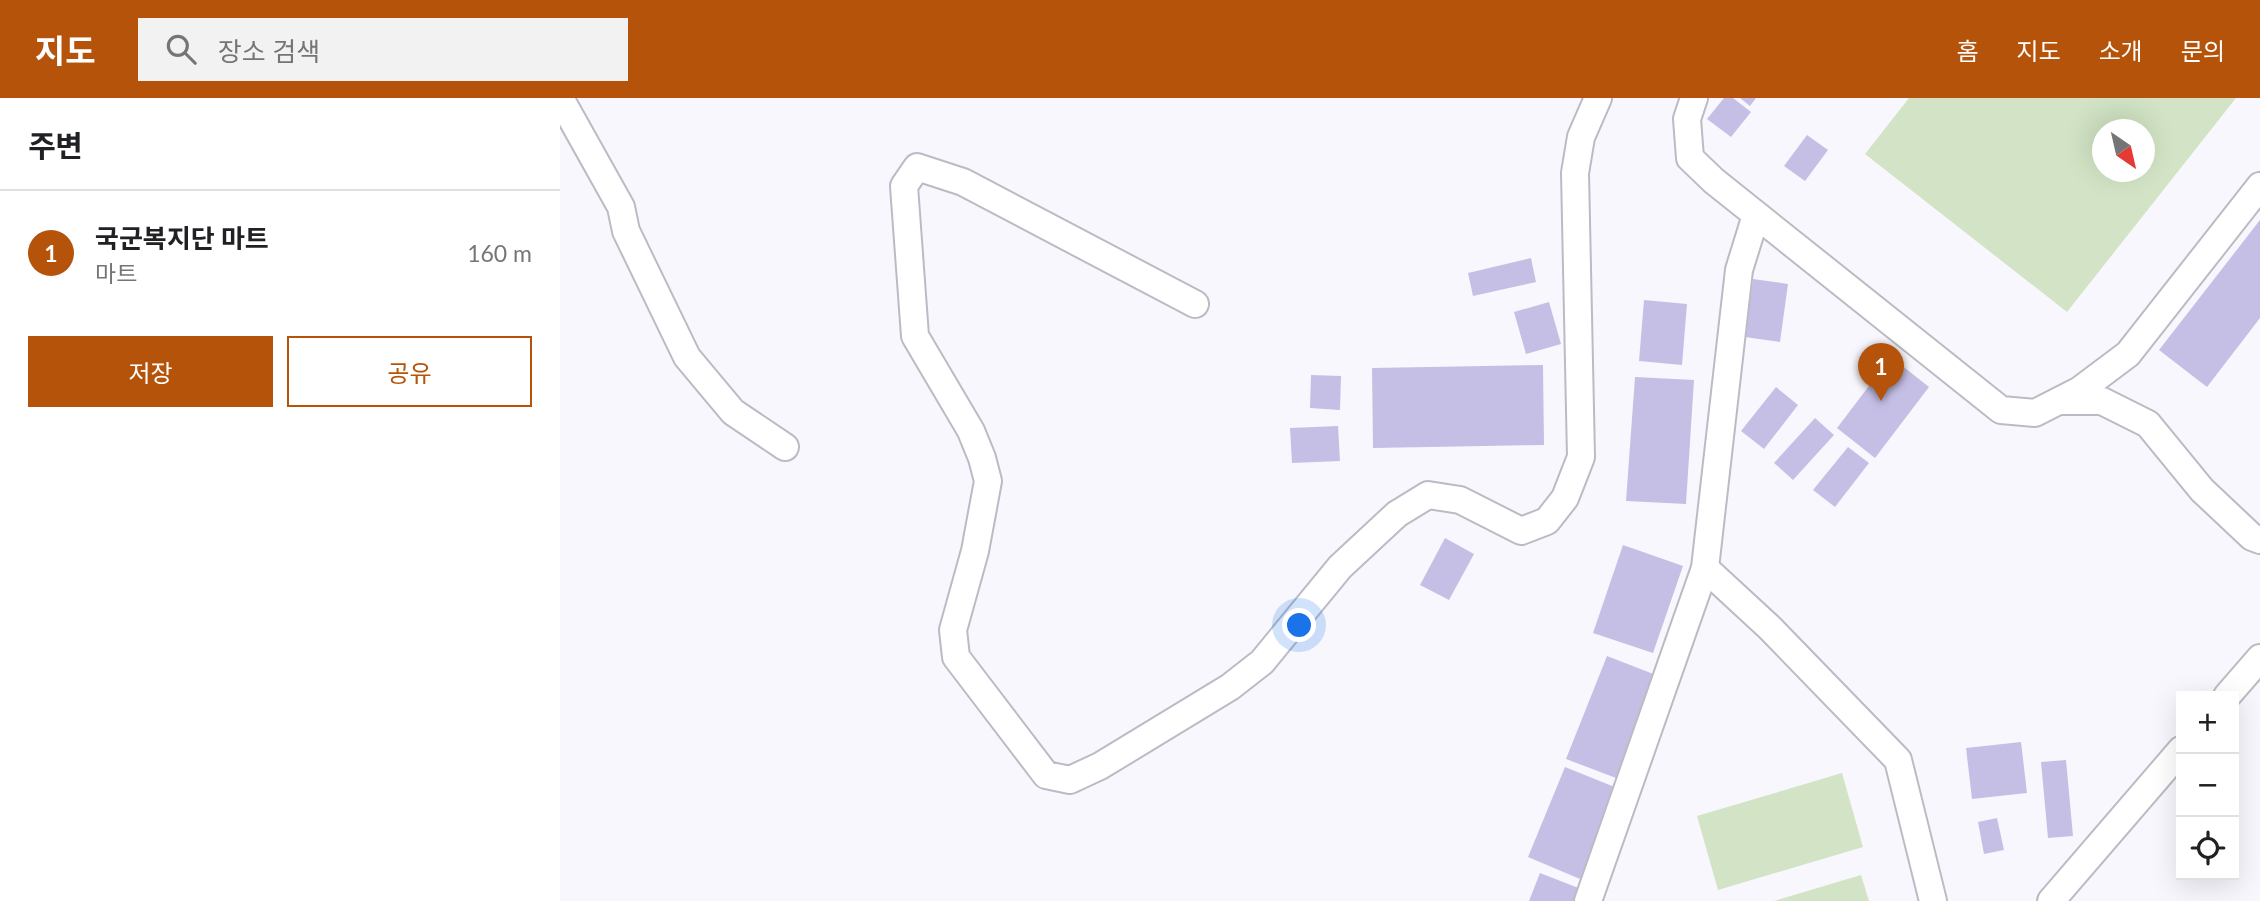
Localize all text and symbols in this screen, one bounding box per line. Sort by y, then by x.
search box [138,18,628,81]
text: 지도 [35,30,96,70]
icon: search [162,30,200,68]
text: 장소 검색 [218,35,320,67]
text: 홈 [1956,36,1978,65]
text: 지도 [2016,36,2061,65]
text: 소개 [2099,36,2143,65]
text: 문의 [2181,36,2225,65]
north arrow [2092,119,2155,182]
text: 주변 [28,127,83,163]
text: 국군복지단 마트 [95,222,269,254]
text: 1 [44,239,58,267]
text: 160 m [467,239,532,267]
text: 마트 [95,259,137,287]
button: 저장 [28,336,273,407]
button: 공유 [287,336,532,407]
pin: 1 [1858,343,1904,401]
your location [1282,608,1316,642]
map controls [2176,691,2239,880]
button: + [2176,691,2239,754]
button: − [2176,754,2239,817]
button: locate [2176,817,2239,880]

